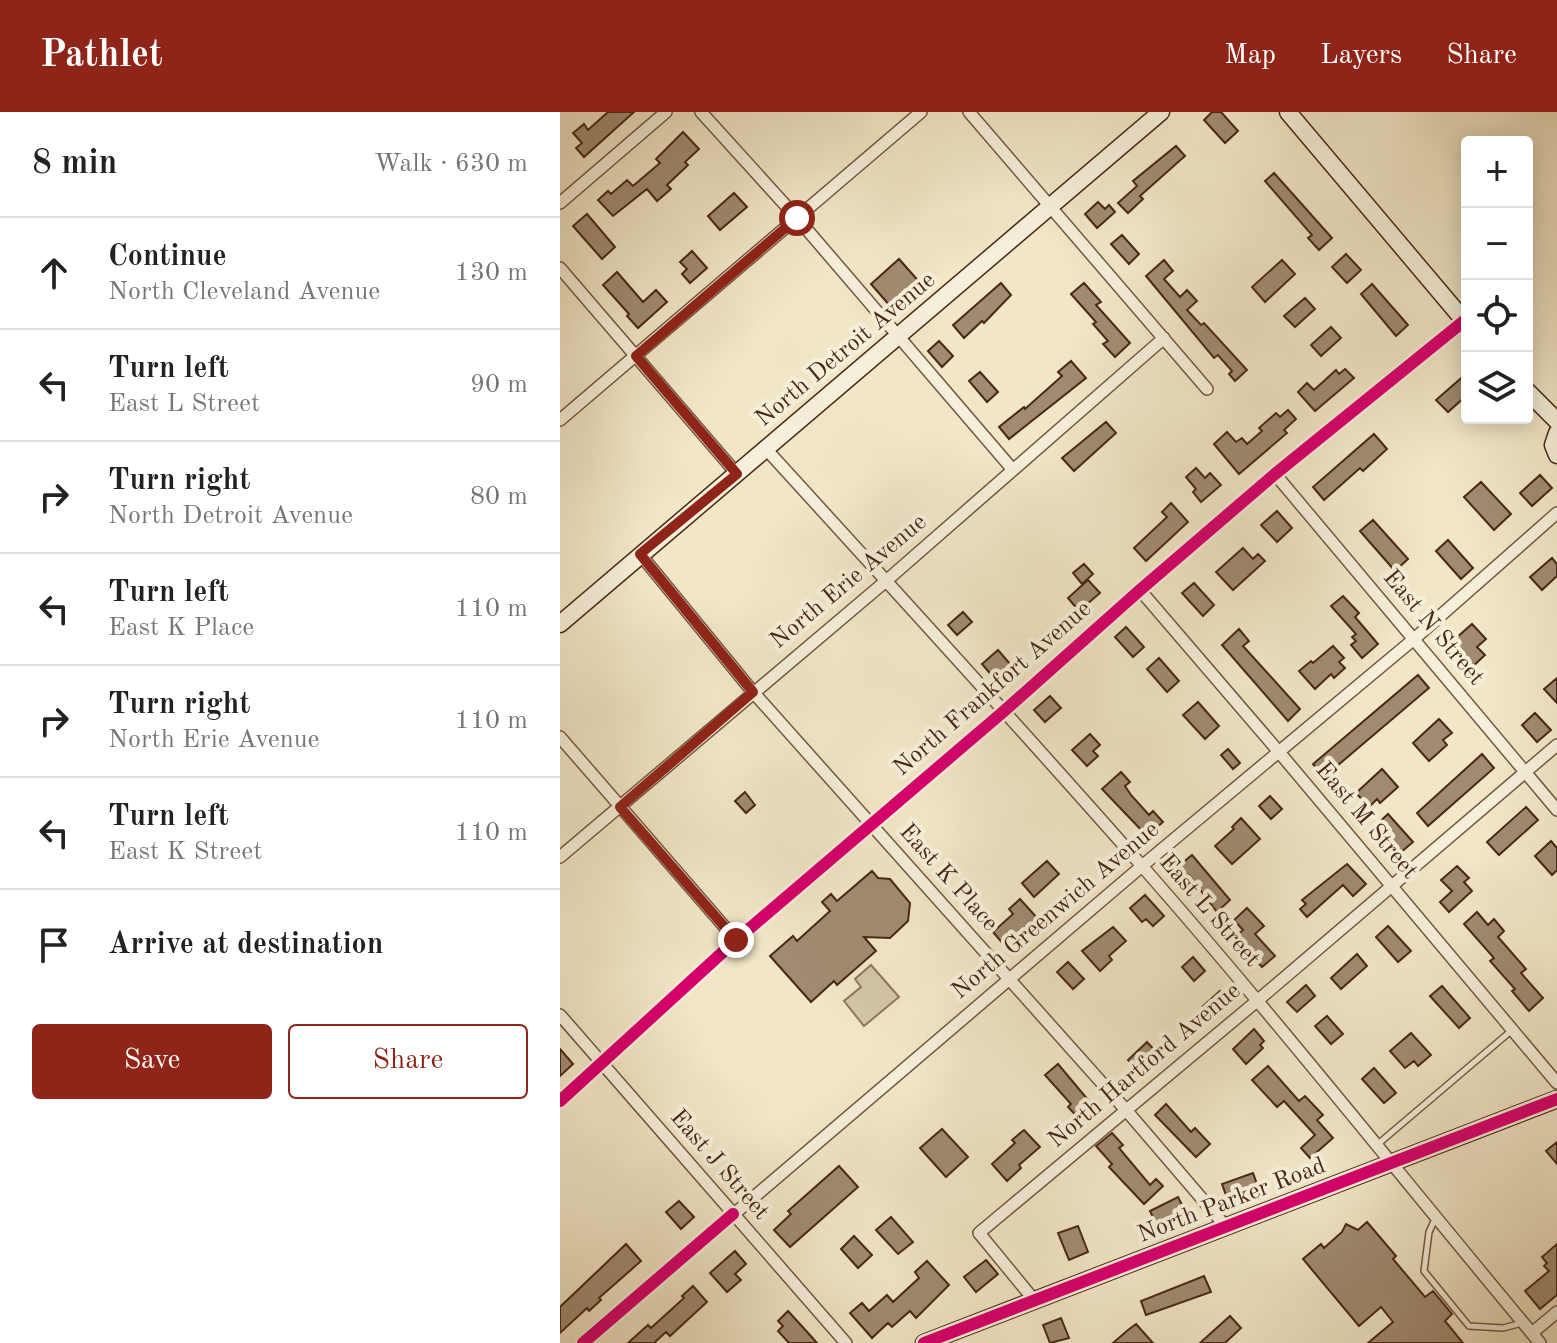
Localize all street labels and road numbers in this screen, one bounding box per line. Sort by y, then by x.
street label: North Detroit Avenue [752,268,940,432]
street label: North Erie Avenue [766,510,932,654]
street label: East N Street [1378,566,1488,690]
street label: North Frankfort Avenue [890,597,1096,781]
street label: East M Street [1310,758,1422,884]
street label: North Greenwich Avenue [948,818,1164,1004]
street label: East K Place [894,820,1002,936]
street label: East L Street [1154,850,1264,972]
street label: North Hartford Avenue [1044,979,1246,1153]
street label: East J Street [665,1105,773,1225]
street label: North Parker Road [1135,1154,1329,1248]

